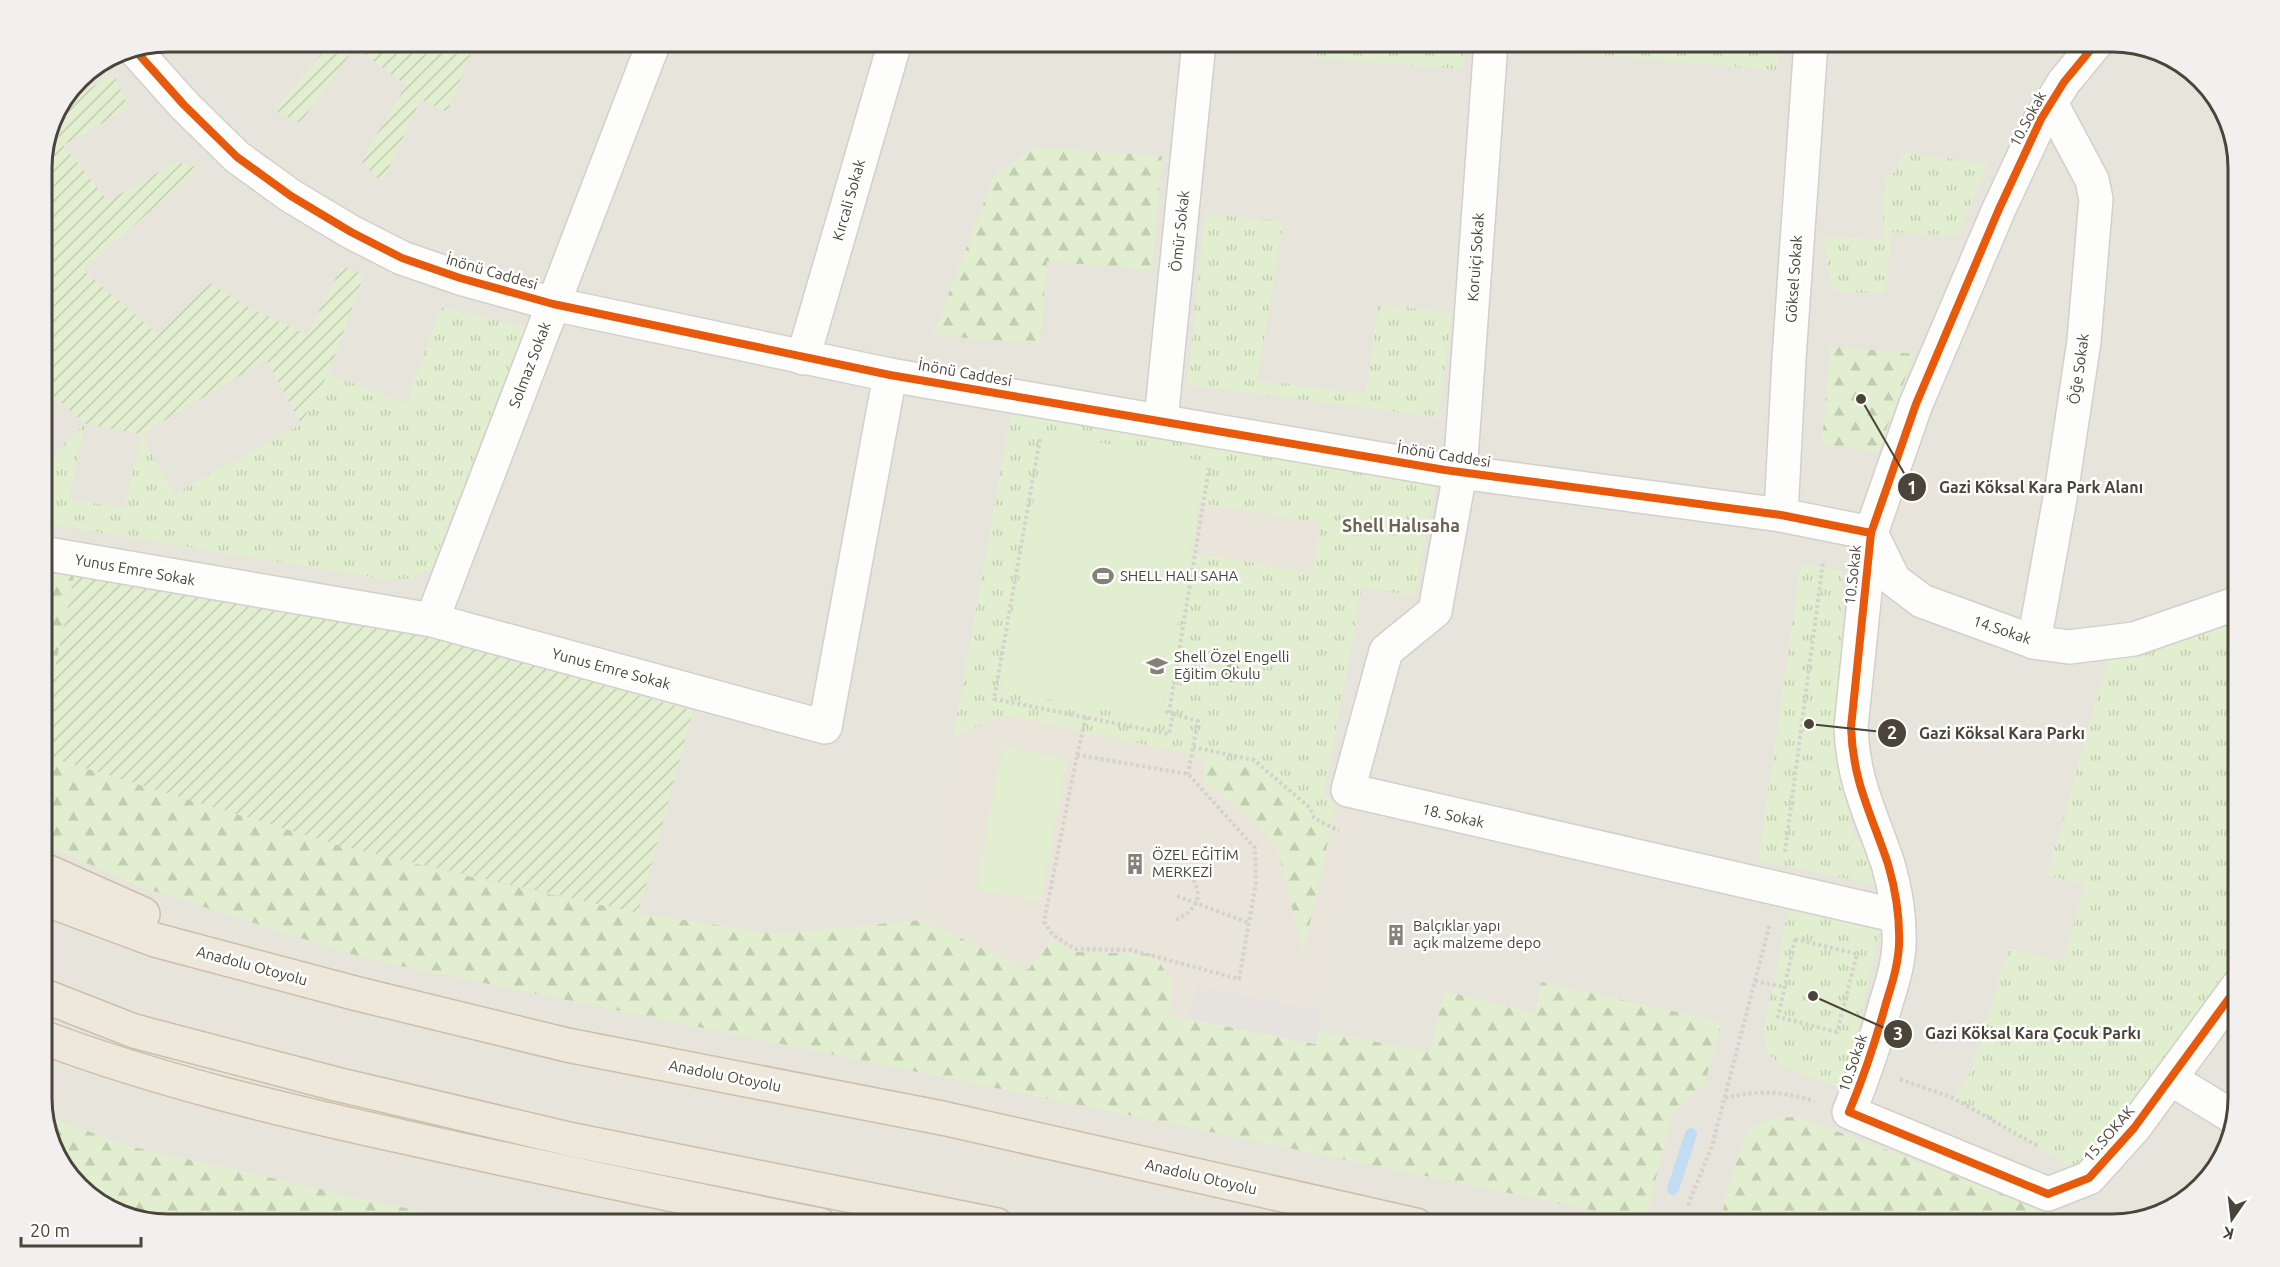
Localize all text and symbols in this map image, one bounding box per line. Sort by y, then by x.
street label: 10.Sokak [2006,88,2049,149]
street label: Kırcali Sokak [829,157,868,243]
street label: Ömür Sokak [1167,189,1192,272]
street label: Koruiçi Sokak [1464,211,1487,302]
street label: Göksel Sokak [1782,234,1805,323]
street label: İnönü Caddesi [444,250,540,293]
street label: Solmaz Sokak [505,319,554,410]
street label: Öğe Sokak [2065,332,2092,405]
street label: İnönü Caddesi [917,356,1013,389]
street label: İnönü Caddesi [1396,439,1492,470]
callout: Gazi Köksal Kara Park Alanı [1897,470,2155,504]
text: 1 [1907,477,1917,497]
text: Gazi Köksal Kara Park Alanı [1939,478,2143,496]
district label: Shell Halısaha [1342,515,1460,535]
street label: 10.Sokak [1841,544,1864,606]
street label: Yunus Emre Sokak [73,551,197,589]
sports icon: SHELL HALI SAHA [1091,564,1115,588]
place label: SHELL HALI SAHA [1120,567,1239,584]
street label: 14.Sokak [1971,612,2034,648]
street label: Yunus Emre Sokak [550,644,673,693]
place label: Shell Özel Engelli Eğitim Okulu [1174,648,1289,682]
school or university icon: Shell Özel Engelli Eğitim Okulu [1145,654,1169,678]
callout: Gazi Köksal Kara Parkı [1877,716,2097,750]
text: 2 [1887,722,1897,742]
text: Gazi Köksal Kara Parkı [1919,724,2085,742]
street label: 18. Sokak [1420,800,1486,831]
place label: ÖZEL EĞİTİM MERKEZİ [1152,846,1239,880]
building icon: ÖZEL EĞİTİM MERKEZİ [1123,852,1147,876]
place label: Balçıklar yapı açık malzeme depo [1413,917,1541,951]
building icon: Balçıklar yapı açık malzeme depo [1384,923,1408,947]
street label: Anadolu Otoyolu [195,943,310,989]
callout: Gazi Köksal Kara Çocuk Parkı [1883,1017,2153,1051]
text: 3 [1893,1023,1903,1043]
text: Gazi Köksal Kara Çocuk Parkı [1925,1024,2141,1043]
street label: 10.Sokak [1835,1031,1871,1094]
street label: Anadolu Otoyolu [667,1056,783,1095]
street label: 15.SOKAK [2080,1102,2138,1165]
street label: Anadolu Otoyolu [1144,1155,1259,1198]
north arrow [2202,1189,2262,1249]
scale bar [21,1210,141,1248]
text: 20 m [30,1220,70,1240]
text: K [2221,1223,2236,1244]

